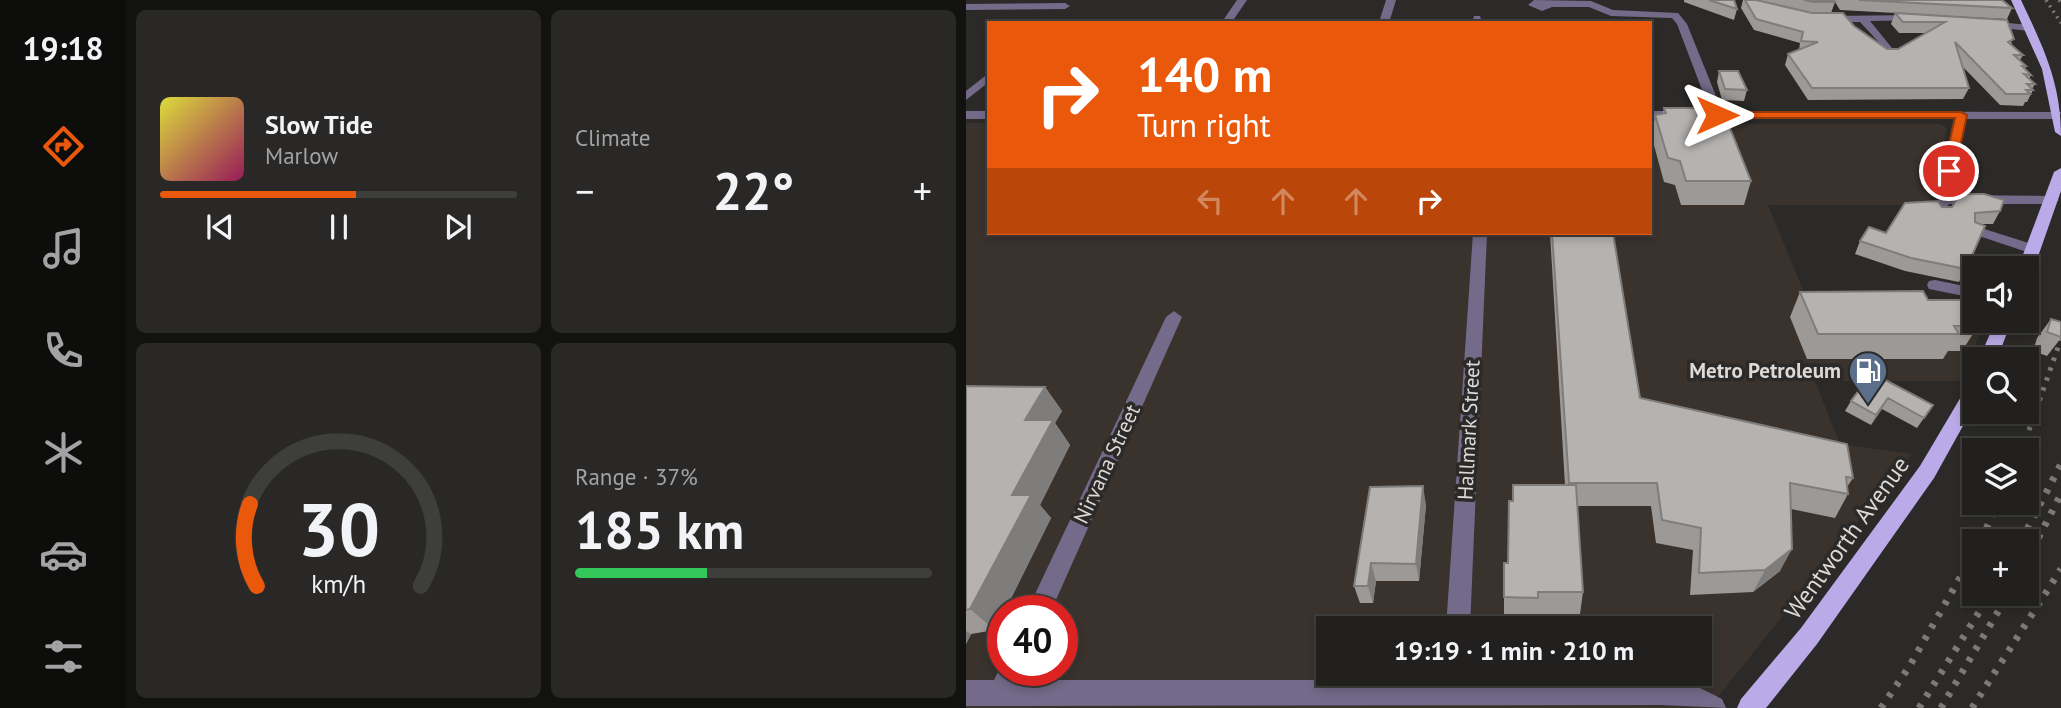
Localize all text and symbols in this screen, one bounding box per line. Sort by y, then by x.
text: 19:18 [22,27,104,69]
text: 140 m [1137,42,1272,106]
icon: right [1022,49,1113,140]
position arrow [1680,78,1754,152]
text: Turn right [1137,104,1271,146]
text: Slow Tide [265,108,373,141]
icon: directions [39,122,88,171]
text: Climate [575,123,650,152]
text: Marlow [265,141,338,170]
pin [1919,141,1979,201]
icon: arrive [1930,152,1968,190]
text: 22° [713,157,794,224]
text: − [575,166,594,215]
text: + [913,166,932,215]
icon: left [1191,182,1229,220]
icon: ahead [1264,182,1302,220]
icon: ahead [1337,182,1375,220]
icon: right [1410,182,1448,220]
icon: previous [201,208,239,246]
icon: pause [320,208,358,246]
icon: next [439,208,477,246]
icon: music [39,224,88,273]
map controls [1962,256,2039,606]
button: sound [1962,256,2039,333]
icon: phone [39,326,88,375]
button: search [1962,347,2039,424]
fuel station icon: Metro Petroleum [1847,350,1889,405]
place label: Metro Petroleum [1689,357,1841,384]
street label: Hallmark Street [1451,359,1486,501]
street label: Nirvana Street [1067,400,1146,528]
icon: climate [39,428,88,477]
button: layers [1962,438,2039,515]
street label: Wentworth Avenue [1777,450,1916,625]
text: Range · 37% [575,462,698,491]
text: 30 [297,483,380,577]
text: 185 km [575,496,744,563]
button: + [1962,529,2039,606]
icon: car [39,530,88,579]
text: km/h [311,568,366,600]
speed limit sign: 40 [987,595,1078,686]
icon: filters [39,632,88,681]
text: 19:19 · 1 min · 210 m [1394,634,1634,667]

